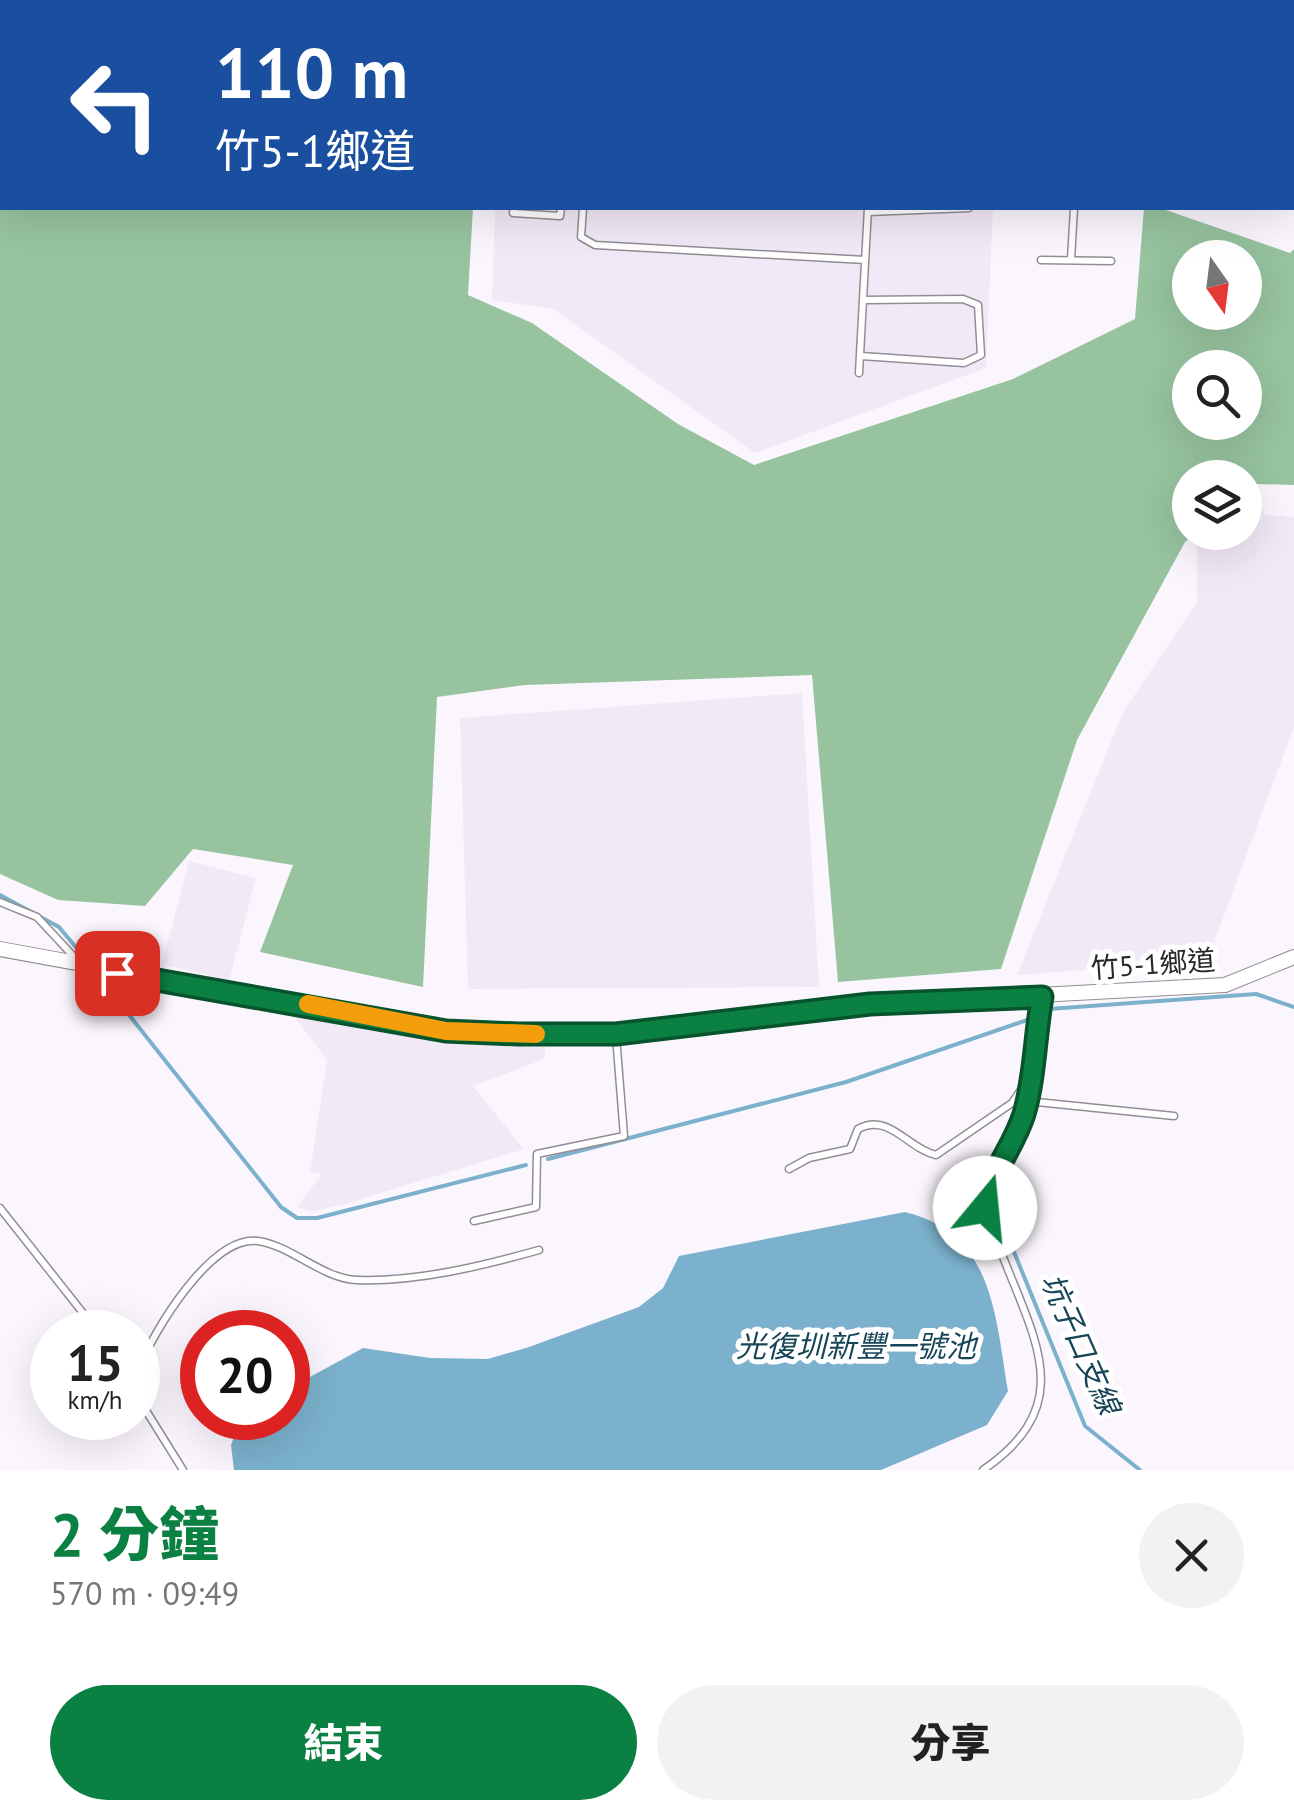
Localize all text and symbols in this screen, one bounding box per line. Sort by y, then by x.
text: 110 m [215,27,408,117]
icon: left [50,40,180,170]
text: 竹5-1鄉道 [215,121,415,179]
north arrow [1172,240,1262,330]
map controls [1172,240,1262,550]
button: search [1172,350,1262,440]
button: layers [1172,460,1262,550]
pin [75,931,160,1016]
street label: 竹5-1鄉道 [1090,941,1216,986]
icon: arrive [90,946,145,1001]
position arrow [933,1156,1037,1260]
water label: 坑子口支線 [1033,1267,1131,1423]
speed limit sign: 20 [180,1310,310,1440]
water label: 光復圳新豐一號池 [736,1326,979,1365]
text: 15 [67,1330,123,1395]
text: km/h [68,1384,122,1416]
text: 2 分鐘 [50,1495,219,1573]
button: close [1139,1503,1244,1608]
text: 570 m · 09:49 [50,1572,239,1614]
button: 結束 [50,1685,637,1800]
button: 分享 [657,1685,1244,1800]

